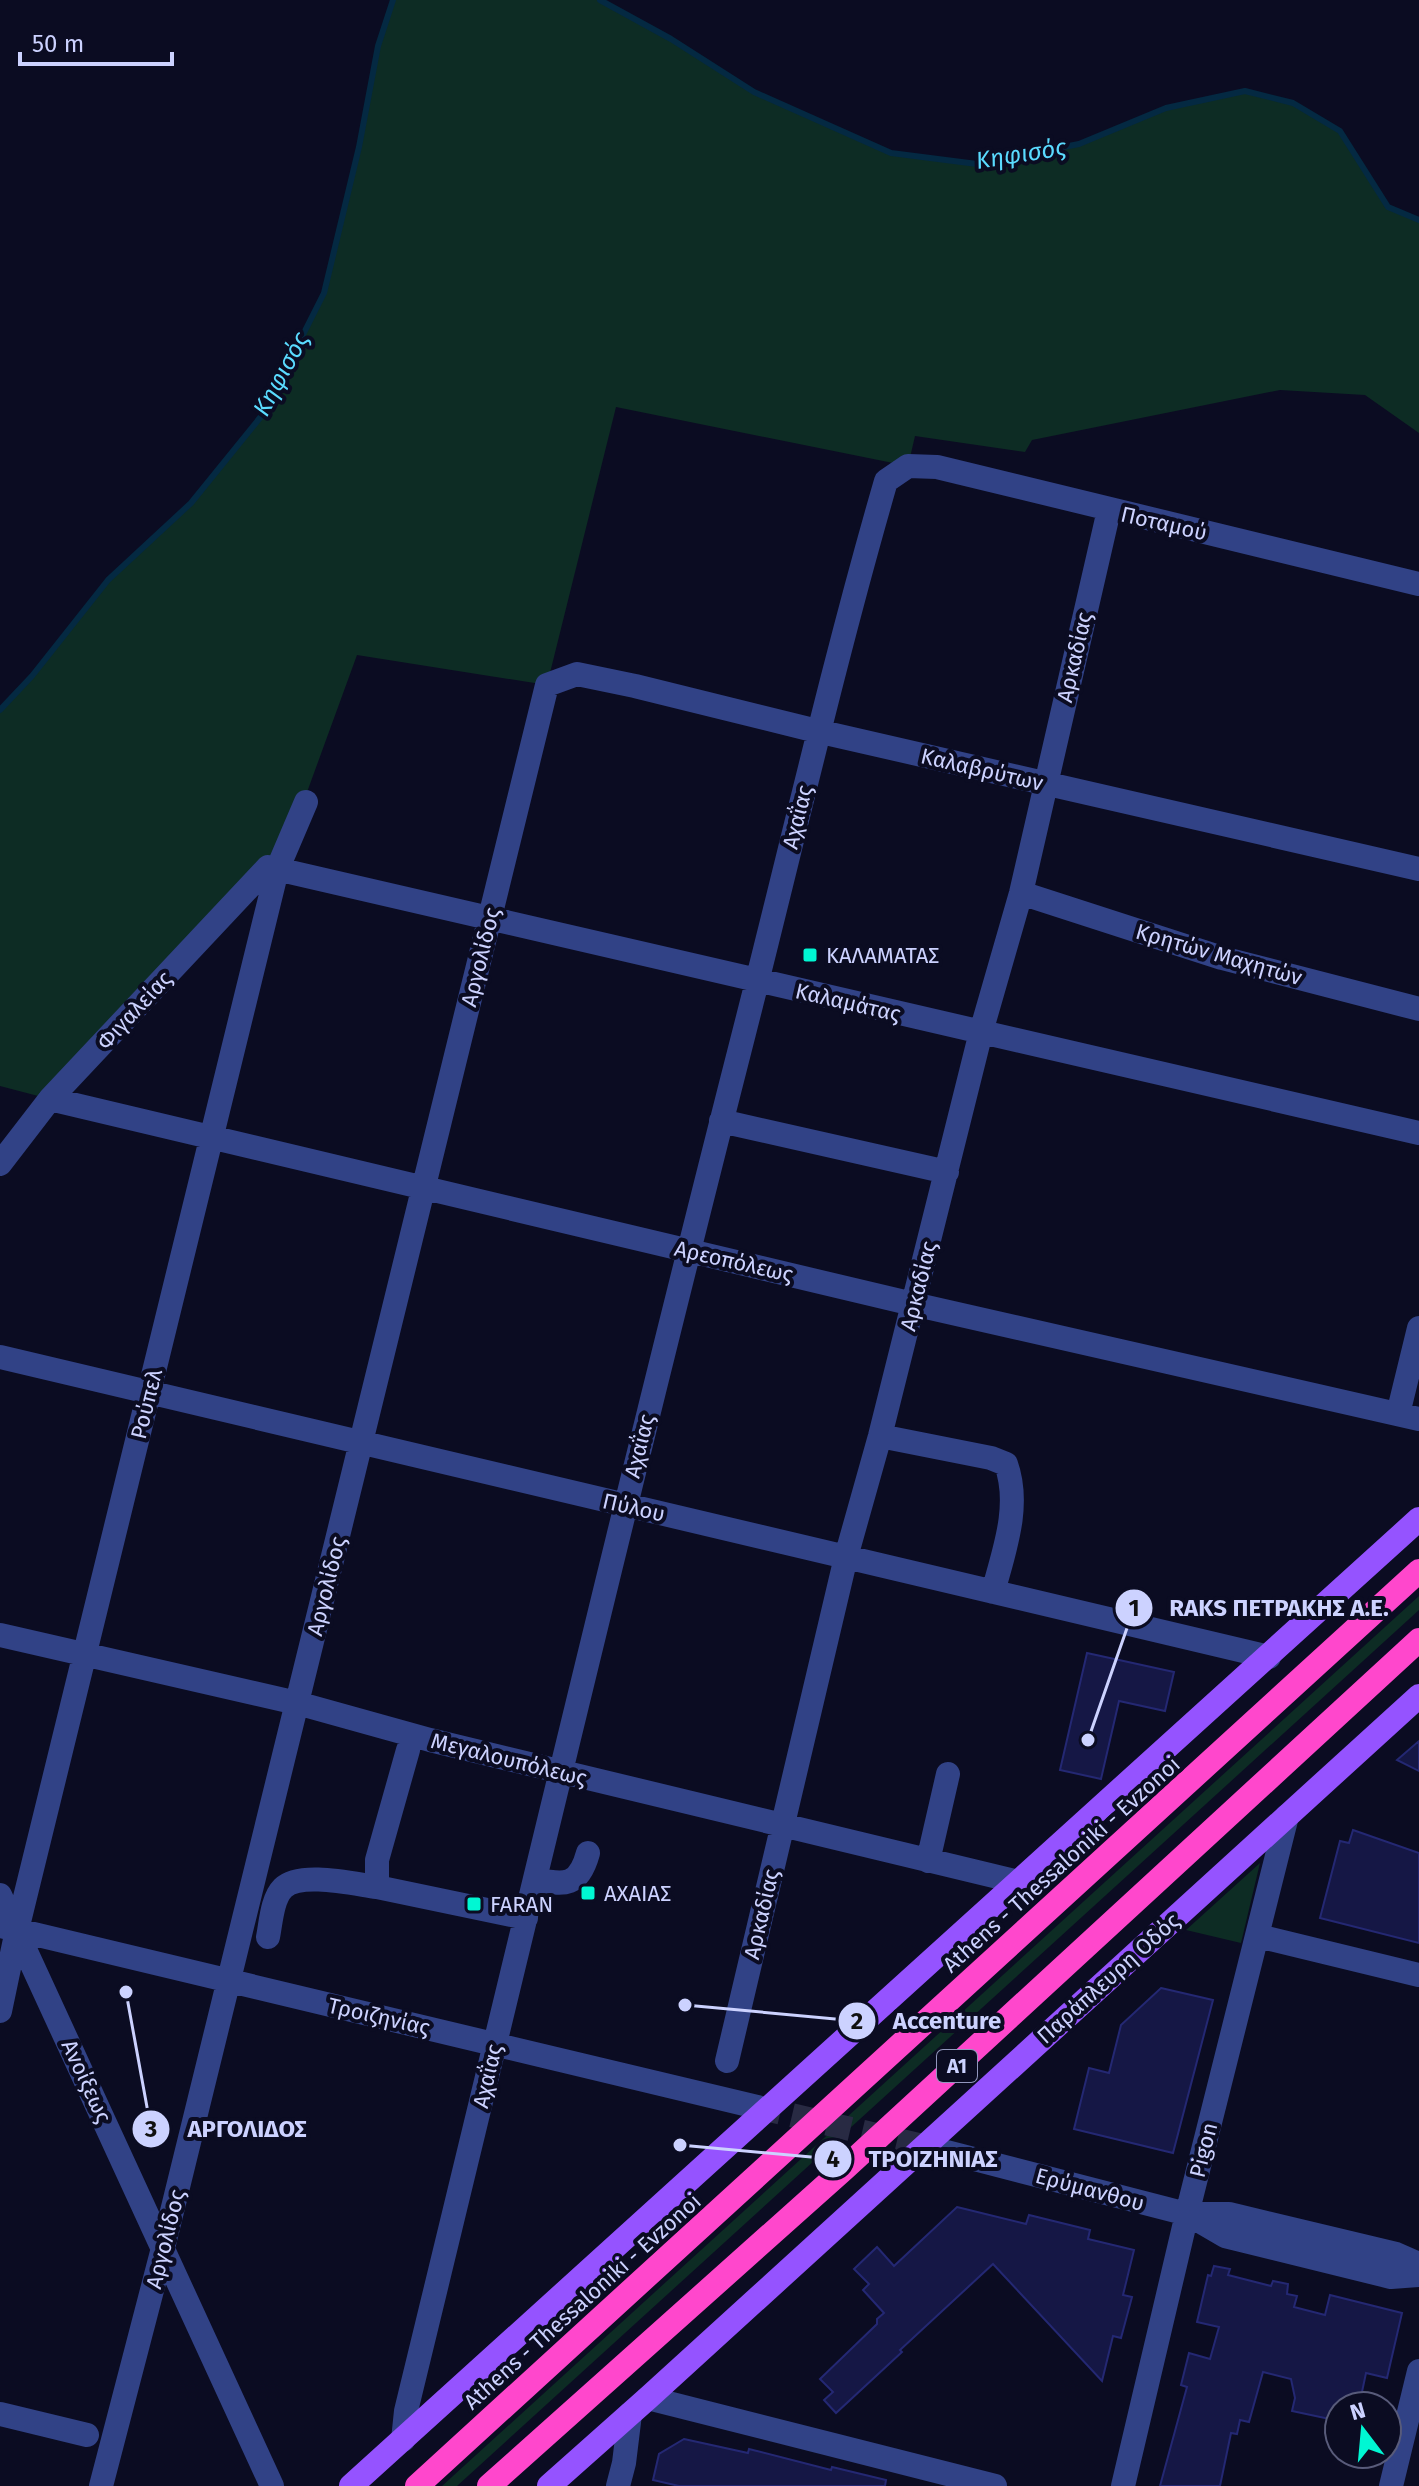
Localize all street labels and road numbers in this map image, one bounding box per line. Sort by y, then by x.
street label: Ποταμού [1118,500,1210,547]
street label: Αρκαδίας [1051,609,1098,705]
street label: Καλαβρύτων [918,742,1046,797]
street label: Αχαΐας [777,782,818,852]
street label: Αργολίδος [455,905,506,1010]
street label: Κρητών Μαχητών [1133,918,1306,991]
street label: Φιγαλείας [91,965,178,1055]
street label: Καλαμάτας [793,977,903,1028]
street label: Αρεοπόλεως [672,1235,796,1288]
street label: Αρκαδίας [894,1238,943,1334]
street label: Ρούπελ [125,1365,169,1442]
street label: Αχαΐας [619,1411,660,1481]
street label: Πύλου [600,1487,668,1528]
street label: Αργολίδος [301,1534,352,1639]
street label: Μεγαλουπόλεως [428,1727,590,1792]
street label: Athens - Thessaloniki - Evzonoi [937,1751,1186,1978]
street label: Αρκαδίας [738,1866,785,1962]
street label: Παράπλευρη Οδός [1031,1907,1185,2049]
street label: Τροιζηνίας [325,1992,432,2041]
street label: Ανοίξεως [56,2035,117,2127]
street label: Αχαΐας [467,2042,508,2111]
road number: Α1 [937,2050,977,2082]
street label: Pigon [1184,2120,1223,2180]
street label: Ερύμανθου [1032,2162,1147,2217]
street label: Αργολίδος [140,2187,191,2292]
street label: Athens - Thessaloniki - Evzonoi [458,2188,707,2415]

